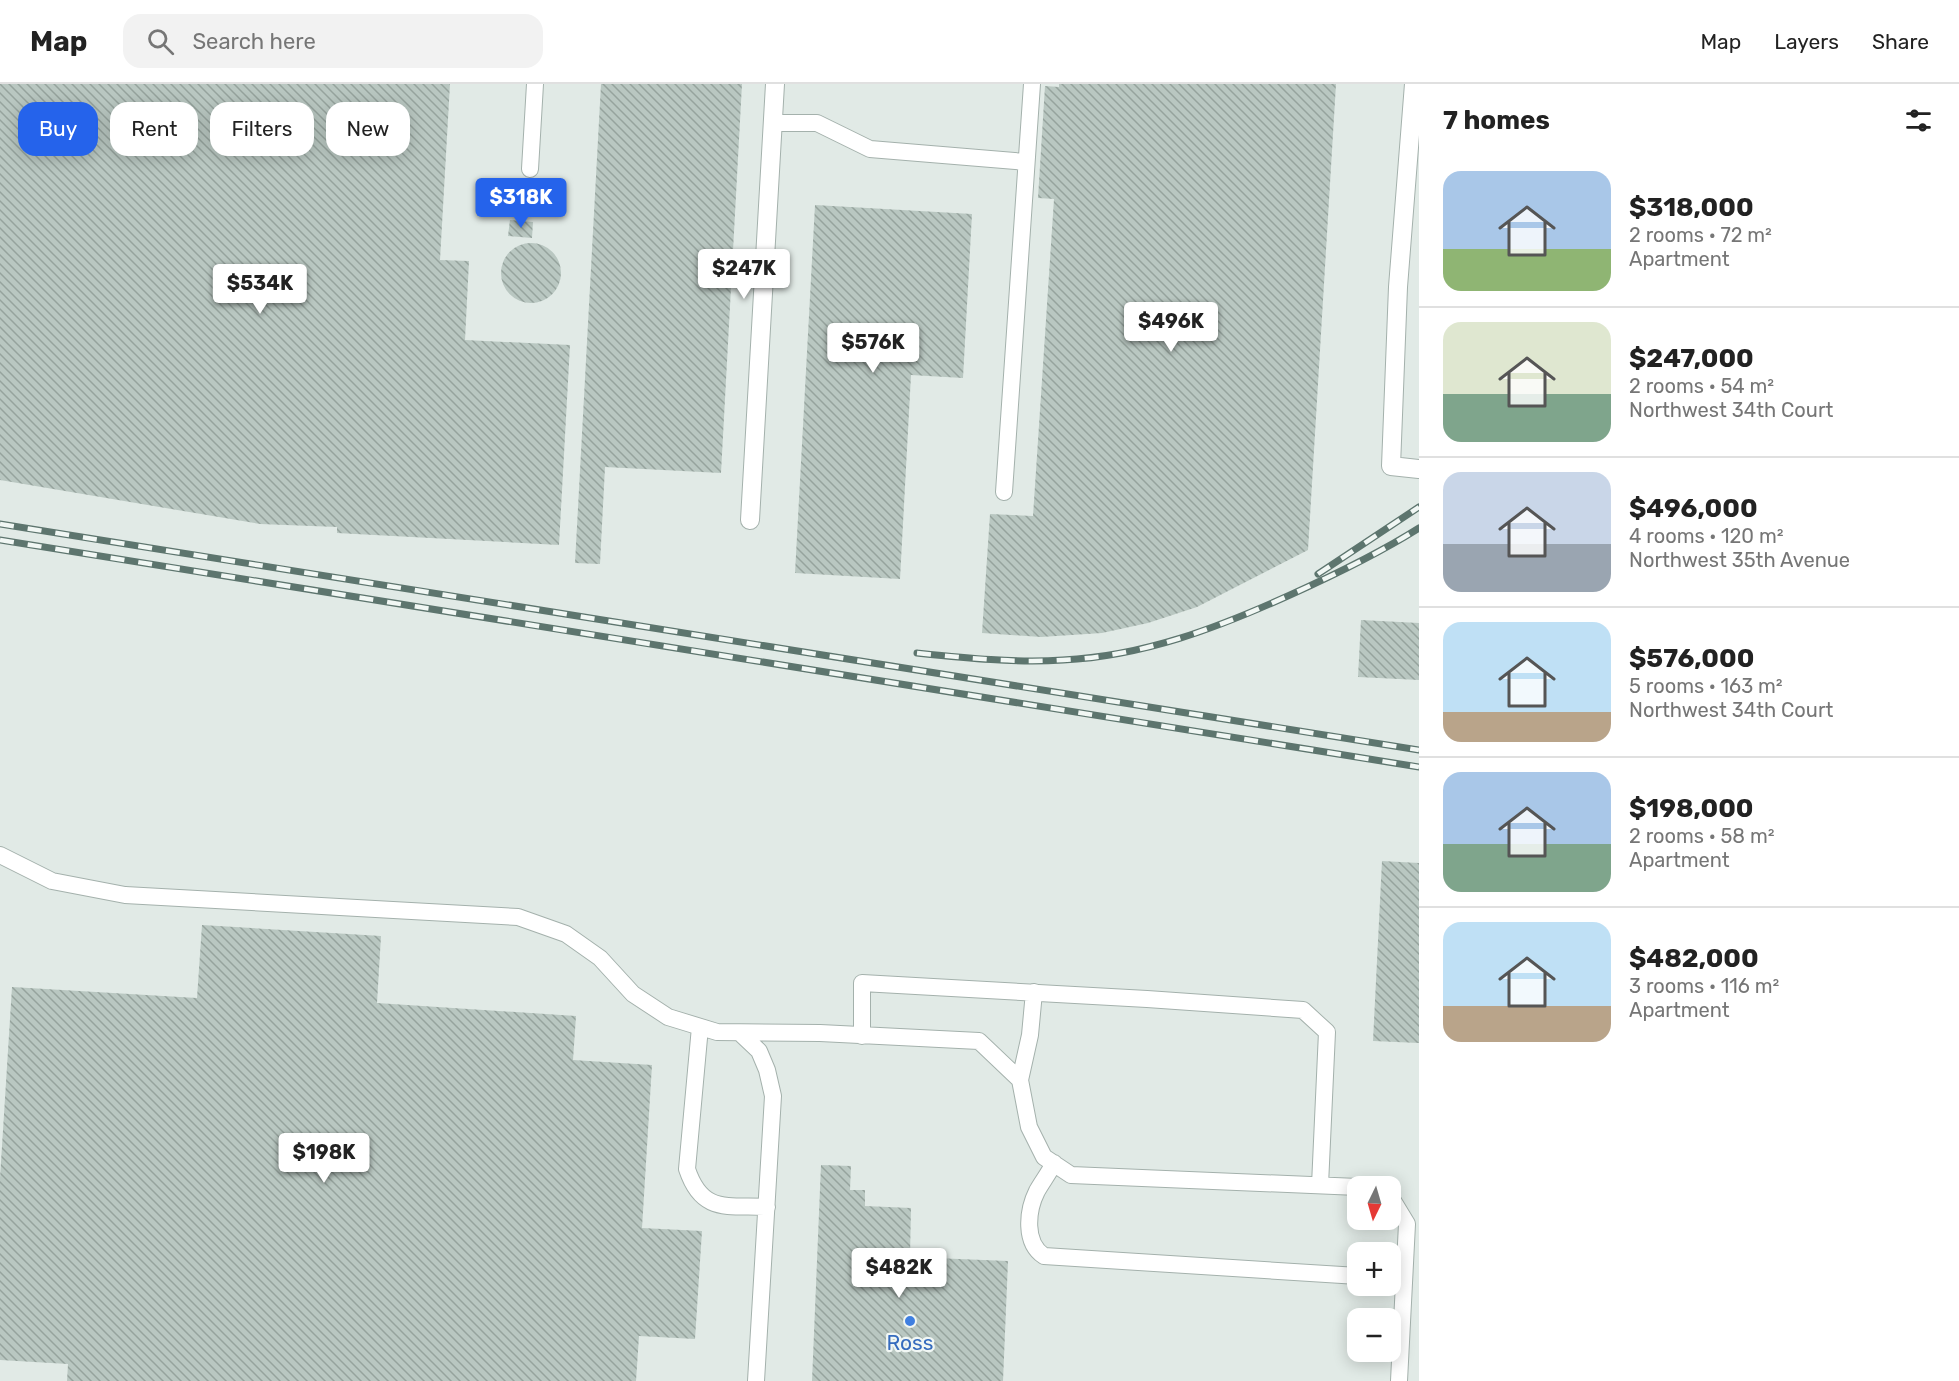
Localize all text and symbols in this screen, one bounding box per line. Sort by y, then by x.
search box [123,14,543,68]
text: Map [30,25,87,58]
icon: search [144,25,177,58]
text: Search here [192,28,316,55]
text: Map [1700,29,1741,54]
text: Layers [1774,29,1839,54]
text: Share [1872,29,1929,54]
chip: Buy [18,102,98,156]
chip: Rent [110,102,198,156]
chip: Filters [210,102,314,156]
chip: New [326,102,410,156]
icon: filters [1902,104,1935,137]
text: 7 homes [1443,105,1550,136]
pin: $318K [479,178,563,229]
text: $318K [489,185,553,209]
text: $318,000 [1629,192,1754,223]
icon: home [1491,195,1563,267]
text: 2 rooms · 72 m² [1629,223,1772,247]
text: Apartment [1629,247,1730,271]
pin: $247K [702,249,786,300]
text: $247K [712,256,776,280]
pin: $534K [218,264,302,315]
text: $534K [227,271,293,295]
pin: $496K [1129,302,1213,353]
text: $496K [1138,309,1204,333]
pin: $576K [831,323,915,374]
text: $576K [841,330,905,354]
text: $247,000 [1629,343,1754,374]
icon: home [1491,346,1563,418]
text: 2 rooms · 54 m² [1629,374,1774,398]
text: Northwest 34th Court [1629,398,1833,422]
text: $496,000 [1629,493,1758,524]
icon: home [1491,496,1563,568]
text: 4 rooms · 120 m² [1629,524,1784,548]
text: Northwest 35th Avenue [1629,548,1850,572]
text: $576,000 [1629,643,1754,674]
icon: home [1491,646,1563,718]
text: 5 rooms · 163 m² [1629,674,1783,698]
text: Northwest 34th Court [1629,698,1833,722]
text: $198,000 [1629,793,1754,824]
icon: home [1491,796,1563,868]
text: 2 rooms · 58 m² [1629,824,1775,848]
text: Apartment [1629,848,1730,872]
text: $482,000 [1629,943,1759,974]
icon: home [1491,946,1563,1018]
text: 3 rooms · 116 m² [1629,974,1779,998]
text: Apartment [1629,998,1730,1022]
pin: $198K [282,1133,366,1184]
text: $198K [293,1140,355,1164]
north arrow [1347,1176,1401,1230]
map controls [1347,1176,1401,1362]
button: + [1347,1242,1401,1296]
pin: $482K [857,1248,941,1299]
text: $482K [866,1255,932,1279]
button: − [1347,1308,1401,1362]
marker: Ross [903,1314,917,1328]
place label: Ross [886,1330,934,1355]

